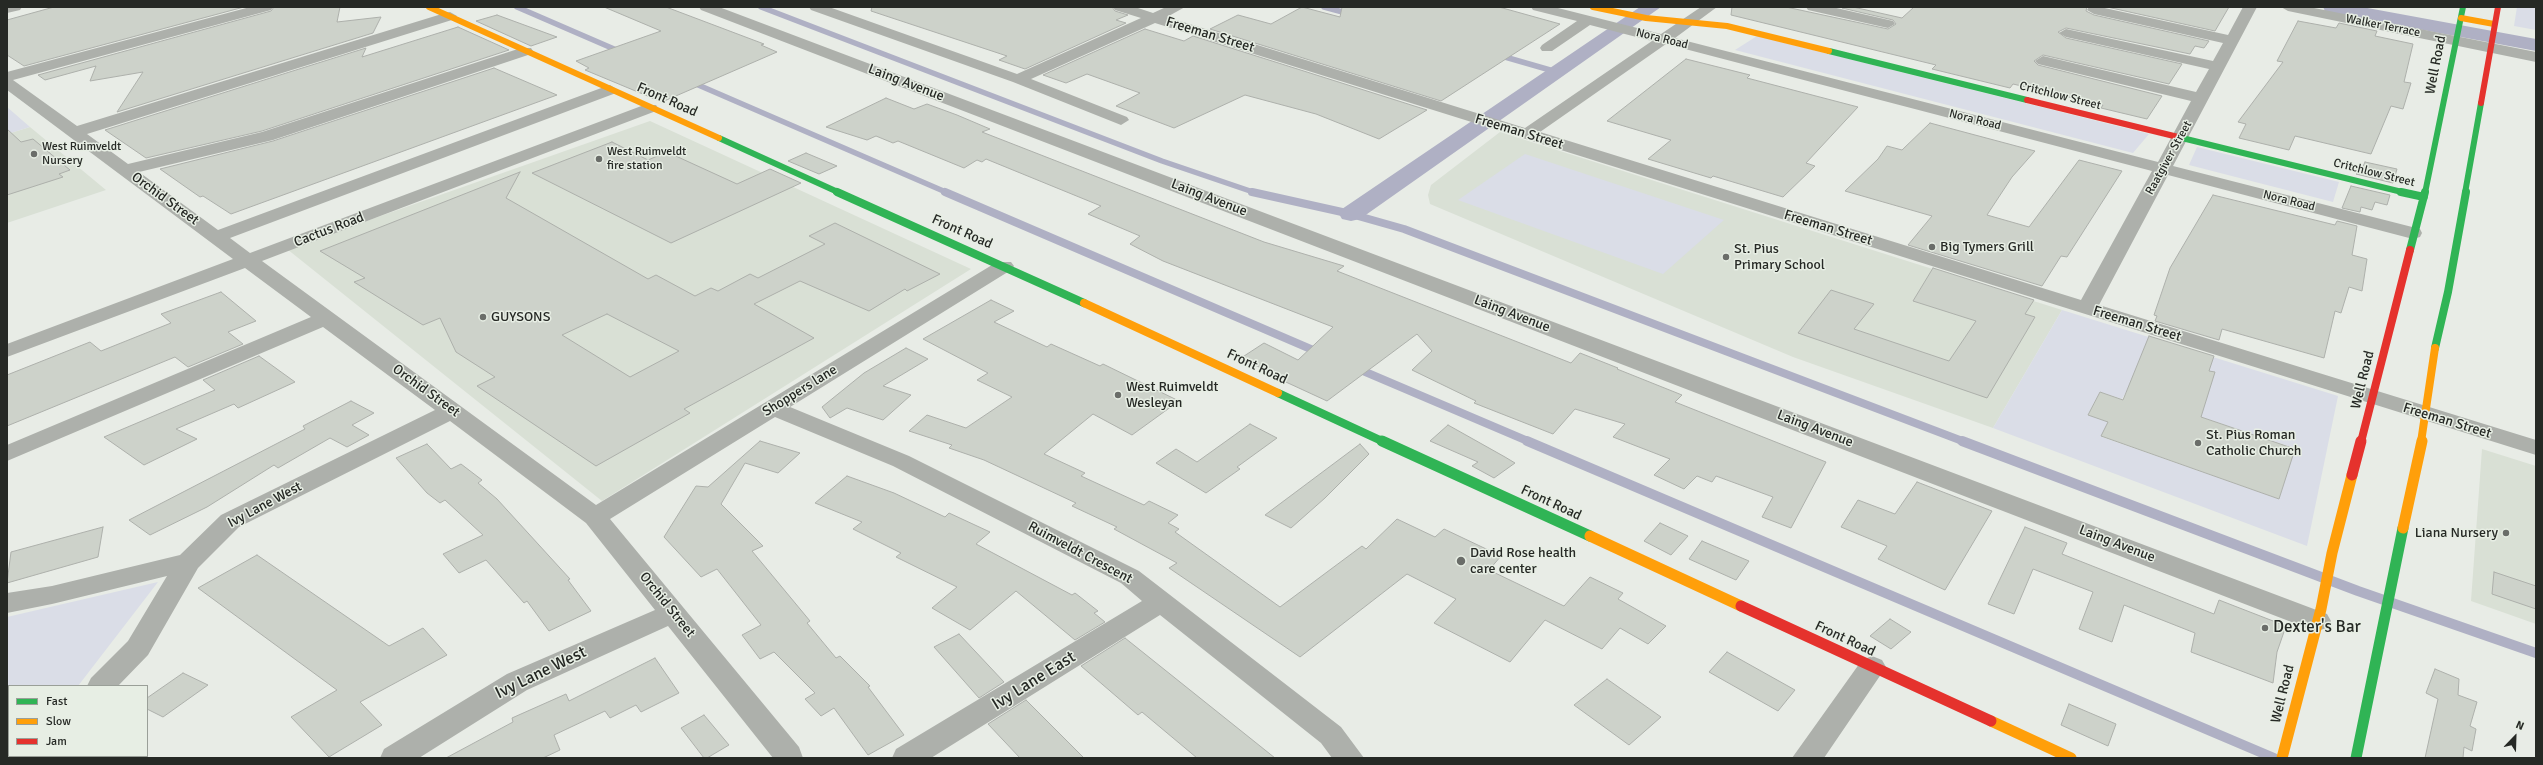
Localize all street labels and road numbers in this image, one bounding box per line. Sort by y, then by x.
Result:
street label: Walker Terrace [2345,12,2421,40]
street label: Freeman Street [1164,14,1256,56]
street label: Nora Road [1634,26,1690,52]
street label: Well Road [2422,34,2450,96]
street label: Laing Avenue [866,61,946,105]
street label: Front Road [634,79,700,121]
street label: Critchlow Street [2018,79,2102,113]
street label: Nora Road [1947,107,2003,133]
street label: Freeman Street [1473,111,1565,153]
street label: Raatgiver Street [2143,118,2195,198]
street label: Critchlow Street [2332,156,2416,190]
street label: Orchid Street [128,169,202,229]
street label: Laing Avenue [1169,176,1249,220]
street label: Nora Road [2261,188,2317,214]
street label: Freeman Street [1782,207,1874,249]
street label: Cactus Road [292,209,366,251]
street label: Front Road [929,211,995,253]
street label: Laing Avenue [1472,292,1552,336]
street label: Freeman Street [2091,303,2183,345]
street label: Front Road [1224,346,1290,388]
street label: Well Road [2348,349,2378,411]
street label: Orchid Street [389,361,463,421]
street label: Shoppers lane [760,361,840,421]
street label: Freeman Street [2401,400,2493,442]
street label: Laing Avenue [1775,407,1855,451]
street label: Ivy Lane West [225,478,305,532]
street label: Front Road [1518,482,1584,524]
street label: Ruimveldt Crescent [1025,518,1135,588]
street label: Laing Avenue [2077,522,2157,566]
street label: Orchid Street [636,569,698,641]
street label: Front Road [1812,618,1878,660]
street label: Ivy Lane West [492,642,590,704]
street label: Ivy Lane East [988,647,1080,715]
street label: Well Road [2268,663,2298,725]

